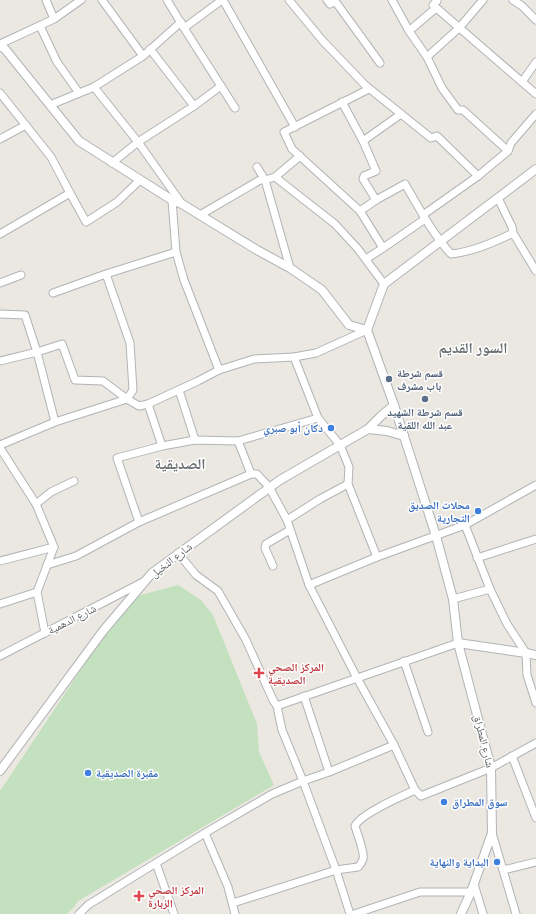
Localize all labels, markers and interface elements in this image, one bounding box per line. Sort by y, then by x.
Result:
district label: السور القديم [438,340,508,359]
place label: قسم شرطة باب مشرف [397,367,443,394]
marker: قسم شرطة باب مشرف [384,374,394,384]
marker: قسم شرطة الشهيد عبد الله اللقية [420,394,430,404]
place label: قسم شرطة الشهيد عبد الله اللقية [387,406,463,433]
place label: دكان أبو صبري [263,421,323,437]
marker: دكان أبو صبري [326,423,336,433]
district label: الصديقية [154,456,206,475]
place label: محلات الصديق التجارية [408,499,470,526]
marker: محلات الصديق التجارية [473,506,483,516]
street label: شارع النخيل [148,540,195,582]
street label: شارع الدهمية [46,602,99,638]
place label: المركز الصحي الصديقية [268,661,324,688]
marker: المركز الصحي الصديقية [253,667,265,679]
street label: شارع المطراق [470,713,496,769]
place label: مقبرة الصديقية [96,767,158,781]
marker: مقبرة الصديقية [83,768,93,778]
place label: سوق المطراق [452,796,508,810]
marker: سوق المطراق [439,797,449,807]
place label: البداية والنهاية [430,856,489,870]
marker: البداية والنهاية [492,857,502,867]
place label: المركز الصحي الزبارة [148,884,204,911]
marker: المركز الصحي الزبارة [133,890,145,902]

